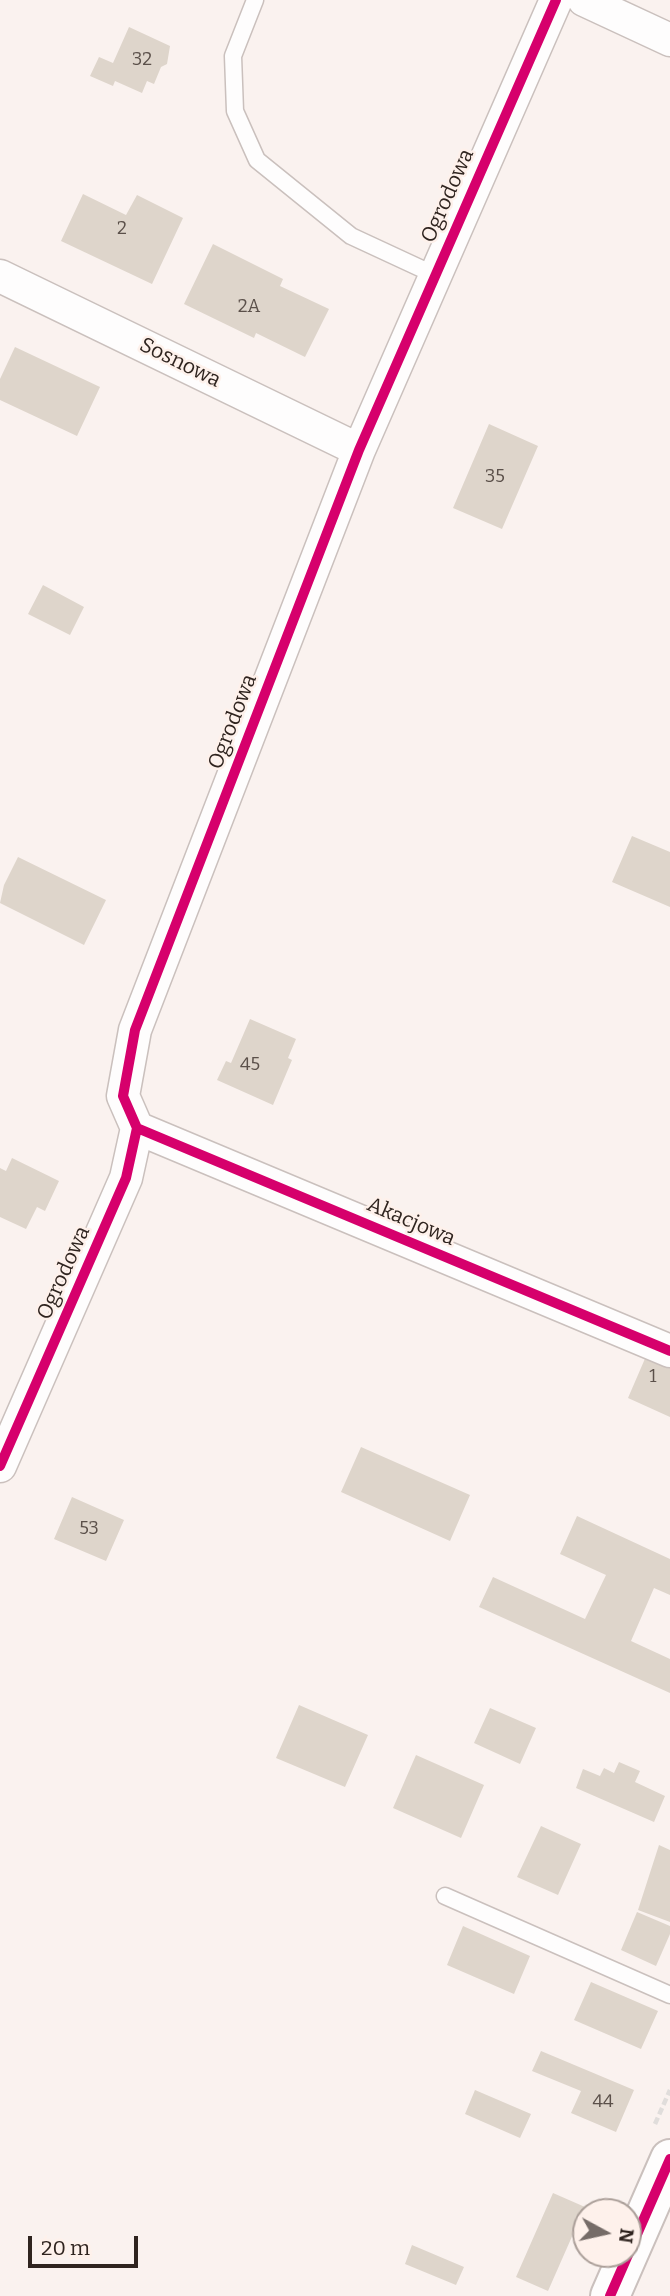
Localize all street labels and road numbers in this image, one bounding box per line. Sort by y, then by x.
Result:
street label: Ogrodowa [416,145,480,247]
street label: Sosnowa [135,333,225,393]
street label: Ogrodowa [203,671,263,773]
street label: Akacjowa [363,1192,459,1252]
street label: Ogrodowa [32,1222,96,1324]

